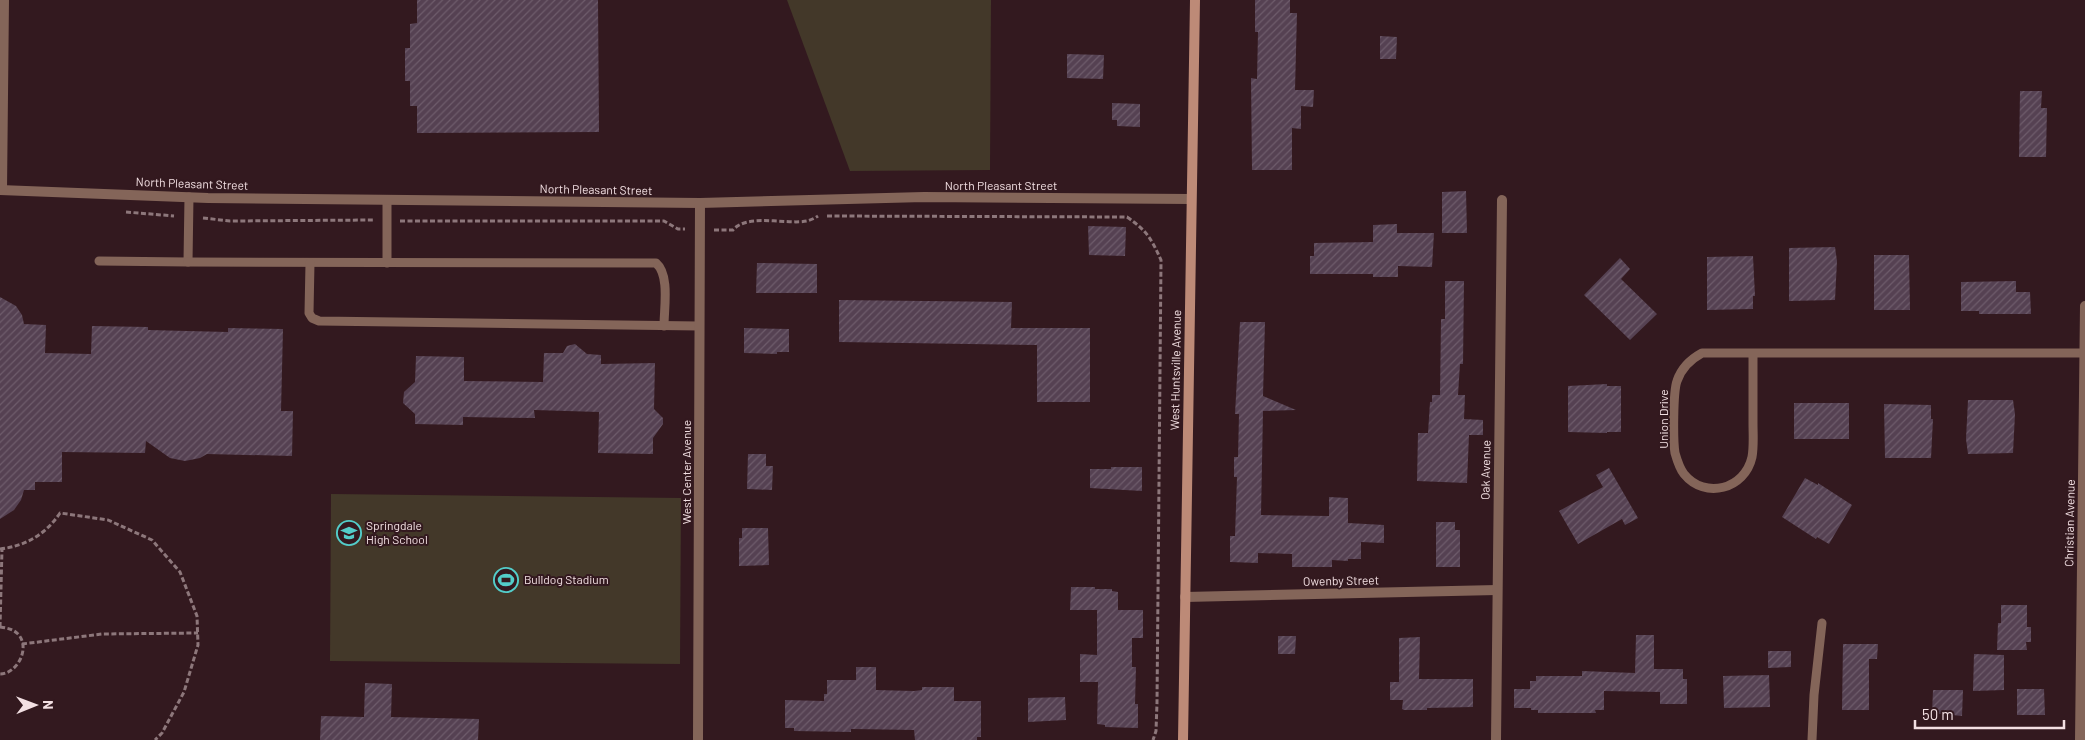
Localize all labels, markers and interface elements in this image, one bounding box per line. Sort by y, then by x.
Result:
street label: North Pleasant Street [135,174,249,192]
street label: North Pleasant Street [945,178,1057,192]
street label: North Pleasant Street [540,181,652,197]
street label: West Huntsville Avenue [1167,310,1183,430]
street label: Union Drive [1656,389,1670,449]
street label: West Center Avenue [679,420,693,524]
street label: Oak Avenue [1477,440,1493,500]
street label: Christian Avenue [2061,479,2077,567]
place label: Springdale High School [366,518,428,546]
school or university icon: Springdale High School [336,520,362,546]
sports icon: Bulldog Stadium [493,567,519,593]
place label: Bulldog Stadium [524,572,609,586]
street label: Owenby Street [1303,572,1379,588]
north arrow [10,680,60,730]
scale bar [1915,698,2064,730]
text: N [40,700,57,710]
text: 50 m [1922,705,1954,723]

